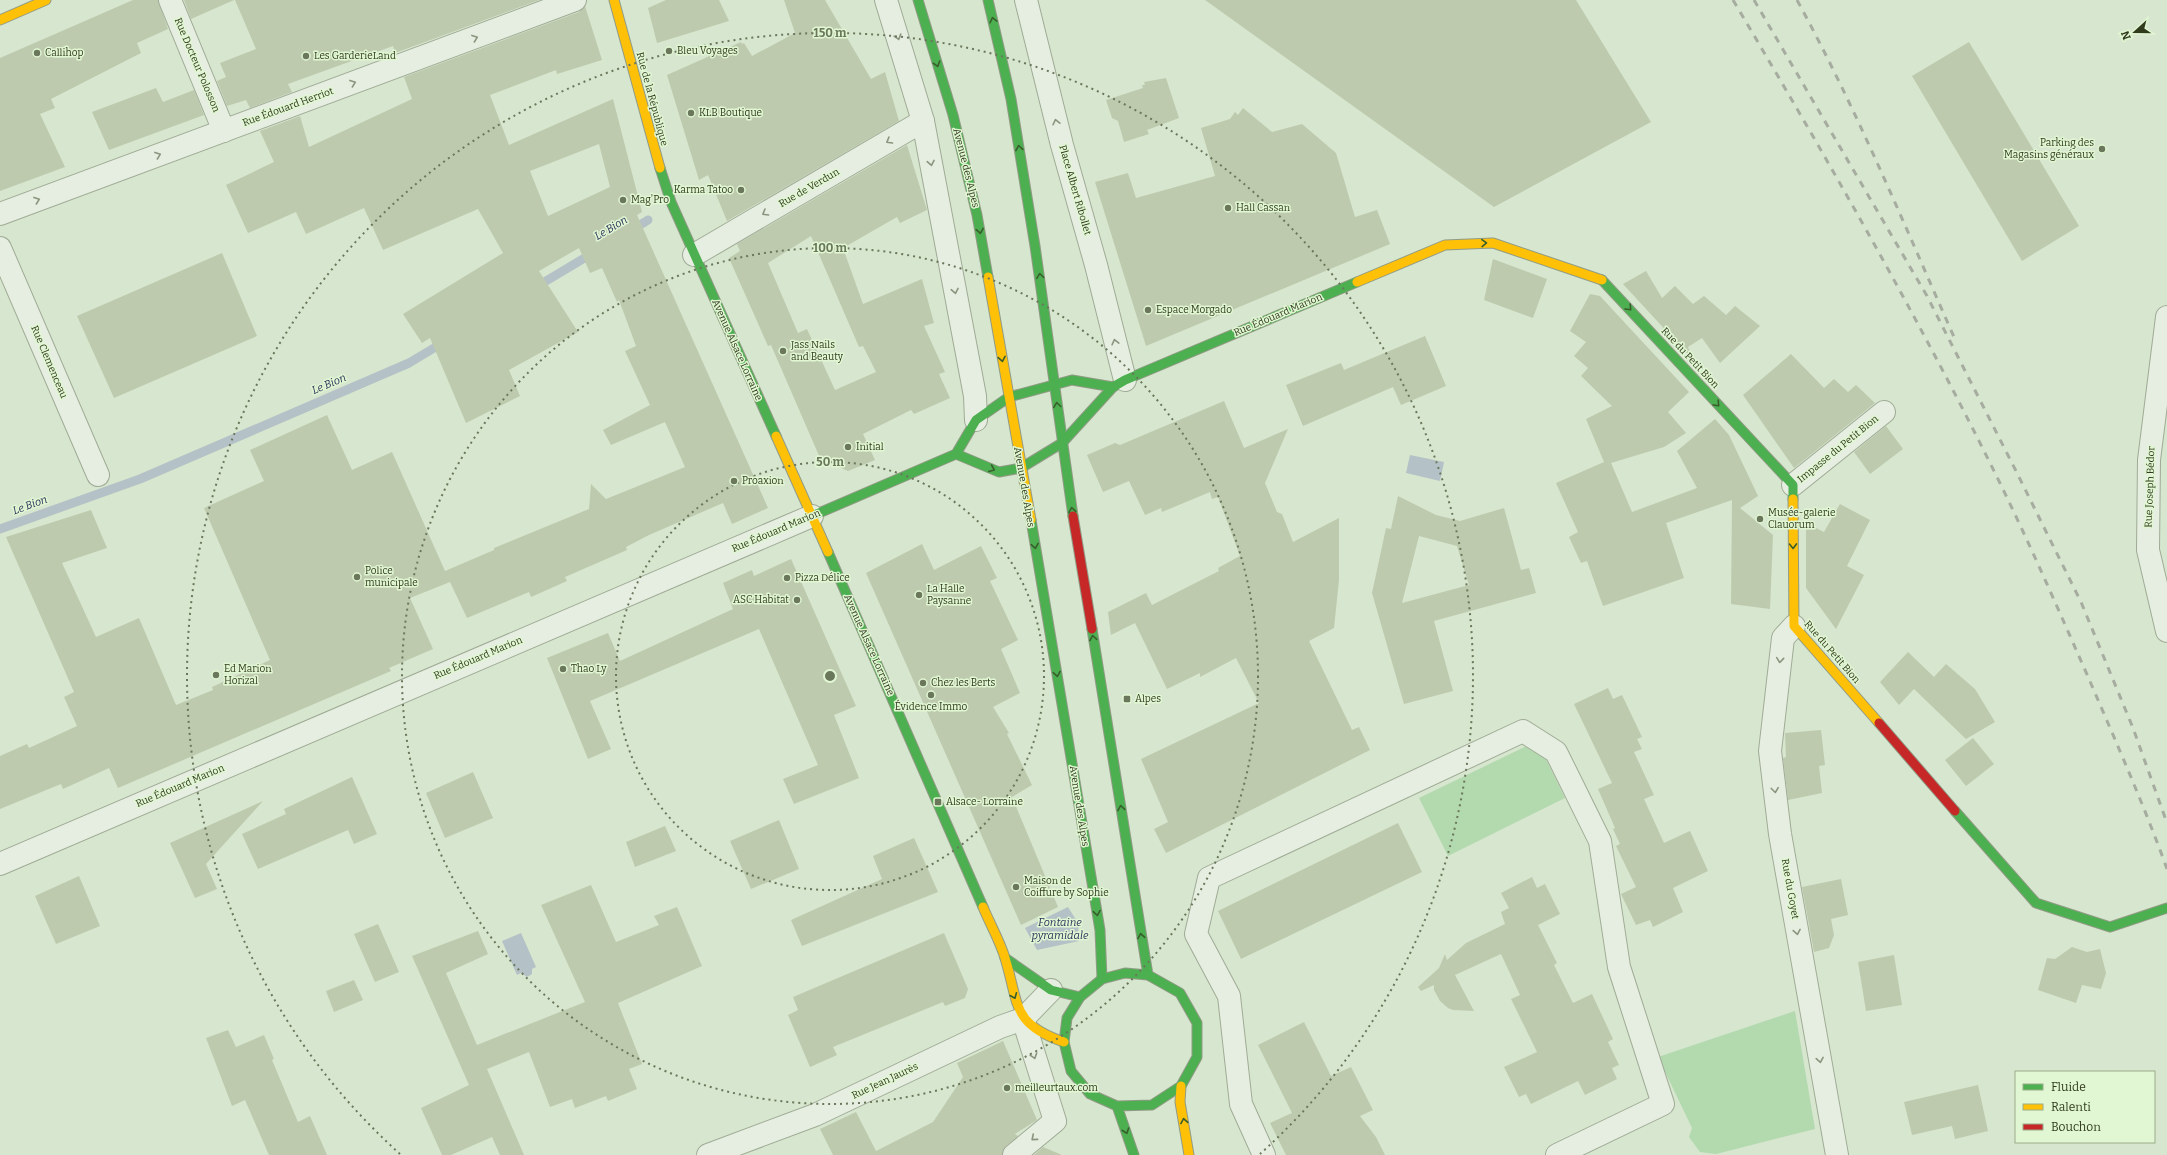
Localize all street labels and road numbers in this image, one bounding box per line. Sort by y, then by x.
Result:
street label: Rue Docteur Polosson [172,16,223,115]
street label: Rue de la République [634,51,670,147]
street label: Rue Édouard Herriot [240,83,335,129]
street label: Avenue des Alpes [950,127,982,209]
street label: Place Albert Ribollet [1056,143,1094,237]
street label: Rue de Verdun [777,166,842,210]
street label: Rue Édouard Marion [1231,289,1325,339]
street label: Avenue Alsace Lorraine [709,298,765,402]
street label: Rue Clemenceau [28,324,70,400]
street label: Rue du Petit Bion [1659,325,1722,391]
street label: Impasse du Petit Bion [1795,412,1881,485]
street label: Avenue des Alpes [1011,446,1037,528]
street label: Rue Joseph Bédor [2143,446,2157,528]
street label: Rue Édouard Marion [729,505,823,555]
street label: Avenue Alsace Lorraine [841,593,897,697]
street label: Rue du Petit Bion [1802,618,1863,686]
street label: Rue Édouard Marion [431,632,525,682]
street label: Rue Édouard Marion [133,760,227,810]
street label: Avenue des Alpes [1067,765,1091,847]
street label: Rue du Goyet [1779,858,1801,921]
street label: Rue Jean Jaurès [850,1060,920,1102]

